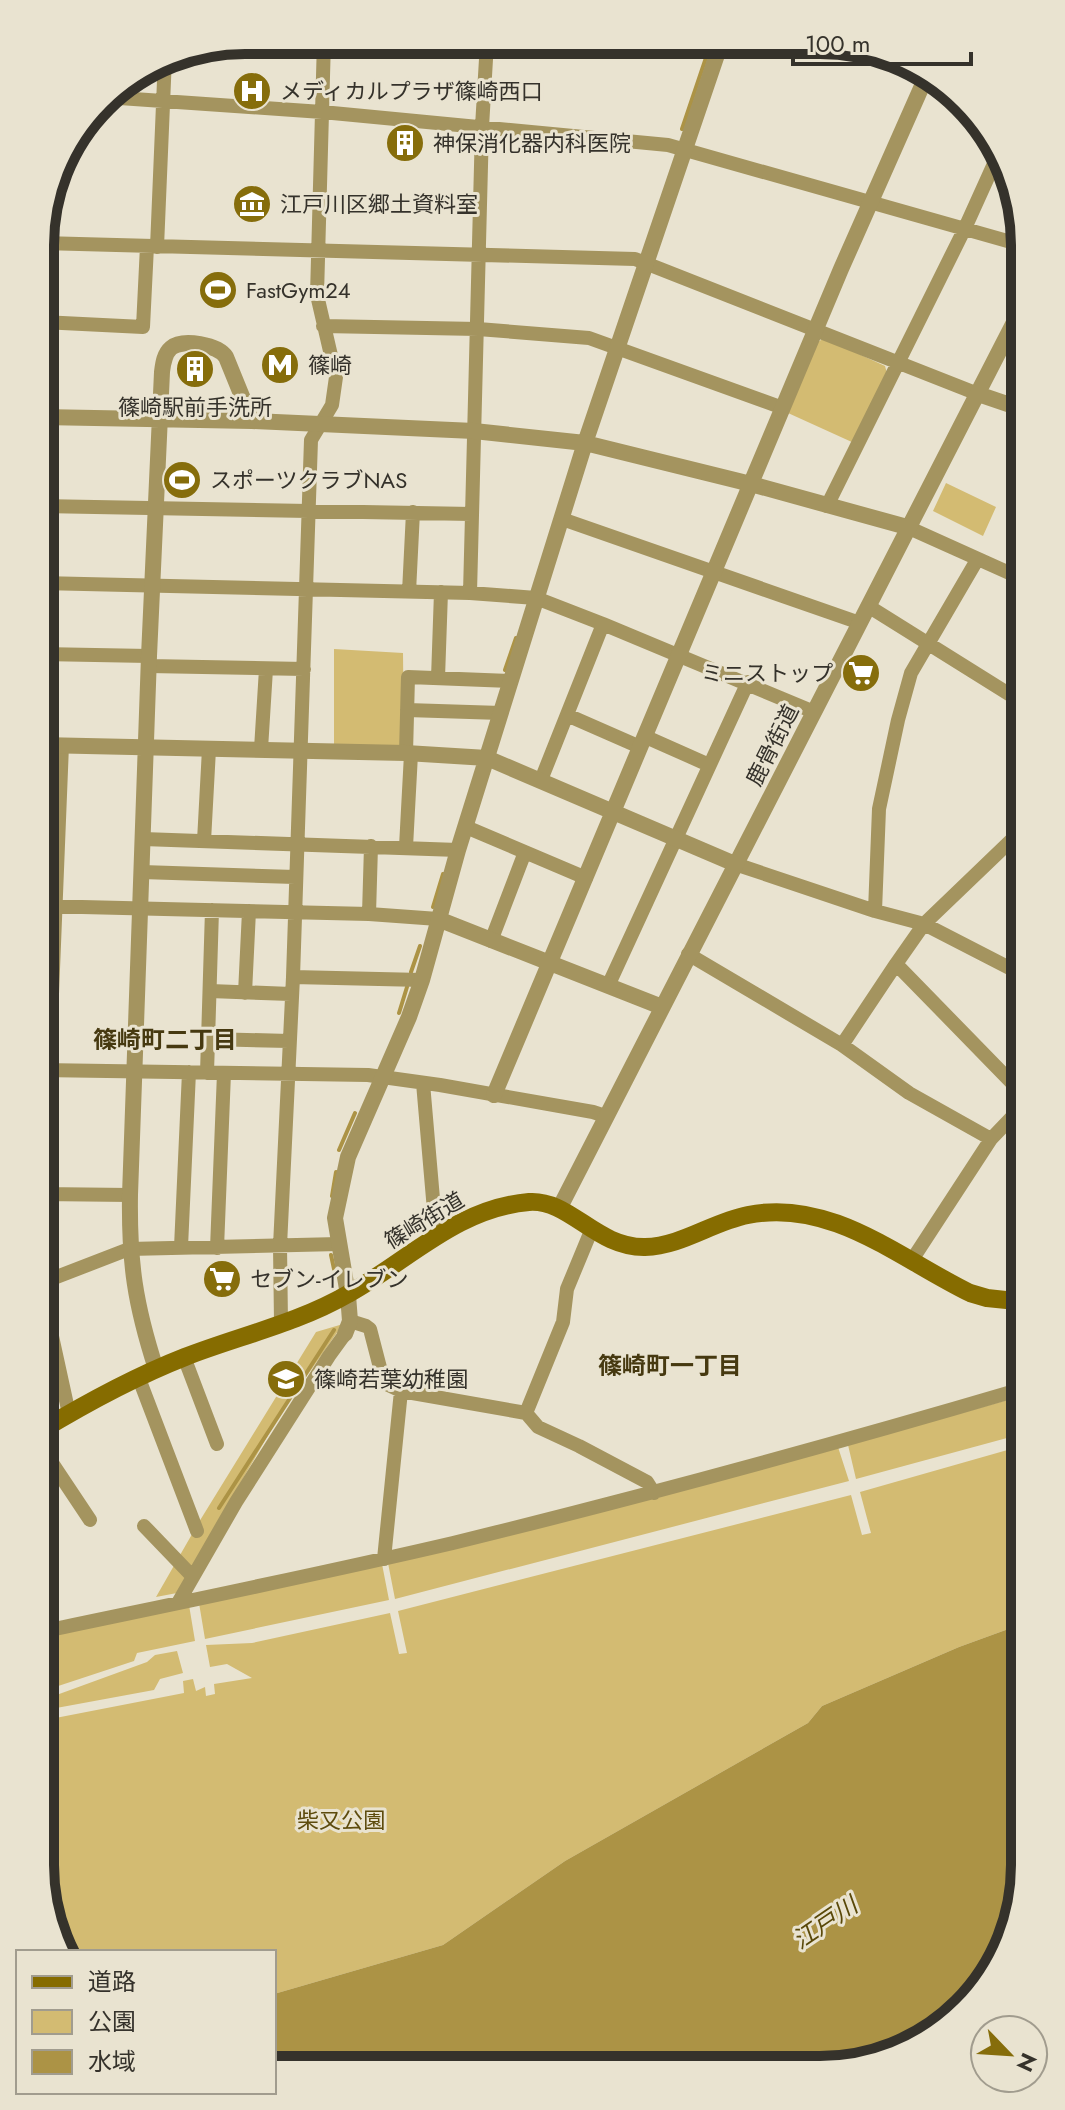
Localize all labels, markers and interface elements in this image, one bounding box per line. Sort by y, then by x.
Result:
scale bar [793,16,971,66]
text: 100 m [805,26,871,61]
hospital icon: メディカルプラザ篠崎西口 [231,70,273,112]
place label: メディカルプラザ篠崎西口 [280,75,542,107]
building icon: 神保消化器内科医院 [384,122,426,164]
place label: 神保消化器内科医院 [433,127,631,159]
museum icon: 江戸川区郷土資料室 [231,183,273,225]
place label: 江戸川区郷土資料室 [280,188,478,220]
sports icon: FastGym24 [197,269,239,311]
place label: FastGym24 [246,274,351,306]
metro station icon: 篠崎 [259,344,301,386]
building icon: 篠崎駅前手洗所 [174,348,216,390]
place label: 篠崎 [308,349,352,381]
place label: 篠崎駅前手洗所 [118,391,272,423]
sports icon: スポーツクラブNAS [161,459,203,501]
place label: スポーツクラブNAS [210,464,407,496]
supermarket icon: ミニストップ [840,652,882,694]
place label: ミニストップ [701,657,833,689]
street label: 鹿骨街道 [738,699,806,791]
district label: 篠崎町二丁目 [93,1022,237,1057]
street label: 篠崎街道 [378,1184,470,1256]
supermarket icon: セブン-イレブン [201,1258,243,1300]
place label: セブン-イレブン [250,1263,409,1295]
district label: 篠崎町一丁目 [598,1348,742,1383]
school or university icon: 篠崎若葉幼稚園 [265,1358,307,1400]
place label: 篠崎若葉幼稚園 [314,1363,468,1395]
park label: 柴又公園 [297,1804,385,1836]
water label: 江戸川 [785,1886,867,1957]
legend [16,1950,276,2094]
text: 道路 [88,1964,136,1999]
text: 公園 [88,2004,136,2039]
north arrow [969,2014,1049,2094]
text: 水域 [88,2044,136,2079]
text: N [1009,2048,1045,2077]

